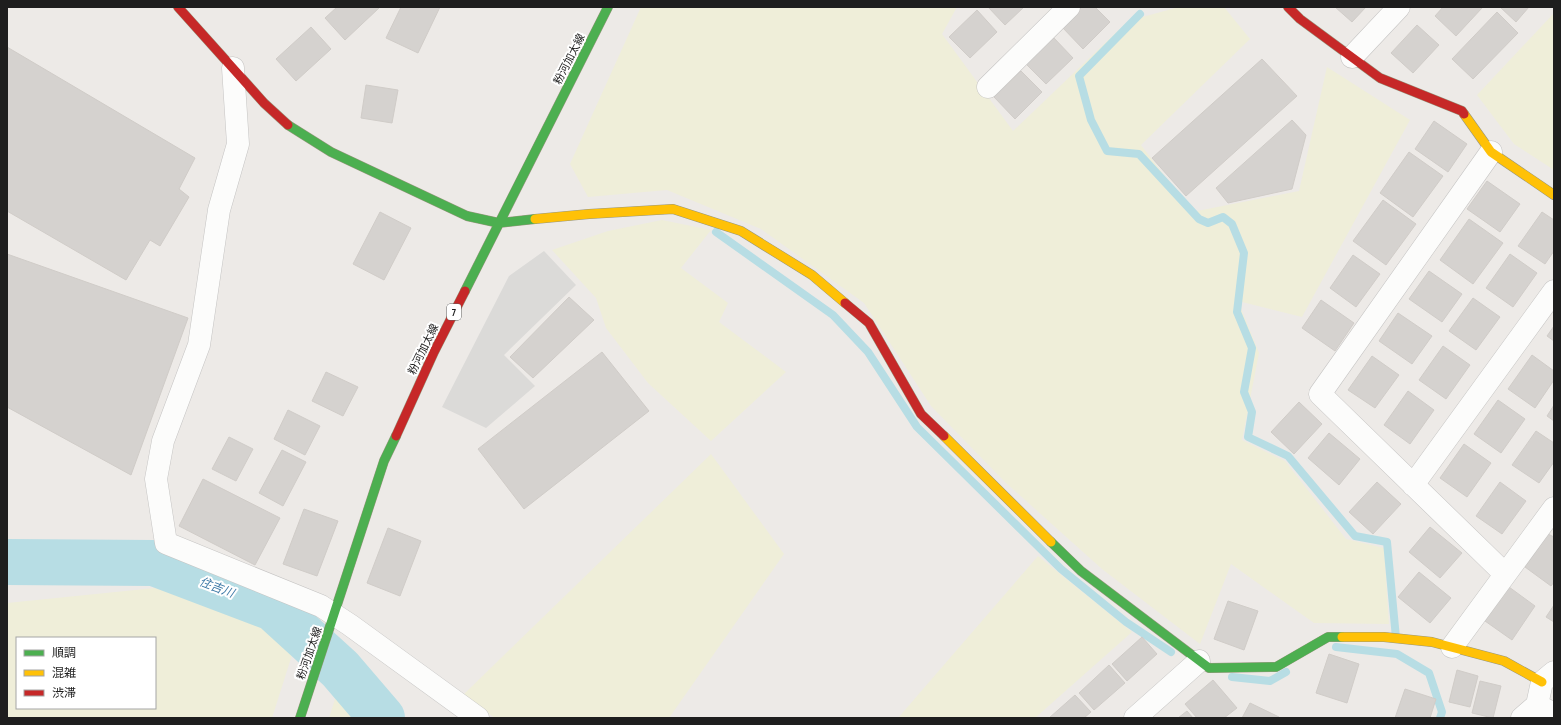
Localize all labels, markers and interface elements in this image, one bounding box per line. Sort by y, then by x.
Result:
street label: 粉河加太線 [550,31,588,87]
road number: 7 [447,304,461,320]
street label: 粉河加太線 [405,321,441,377]
water label: 住吉川 [198,574,238,601]
street label: 粉河加太線 [293,625,325,681]
legend [16,637,156,709]
text: 順調 [52,645,76,660]
text: 混雑 [52,665,76,680]
text: 渋滞 [52,685,76,700]

